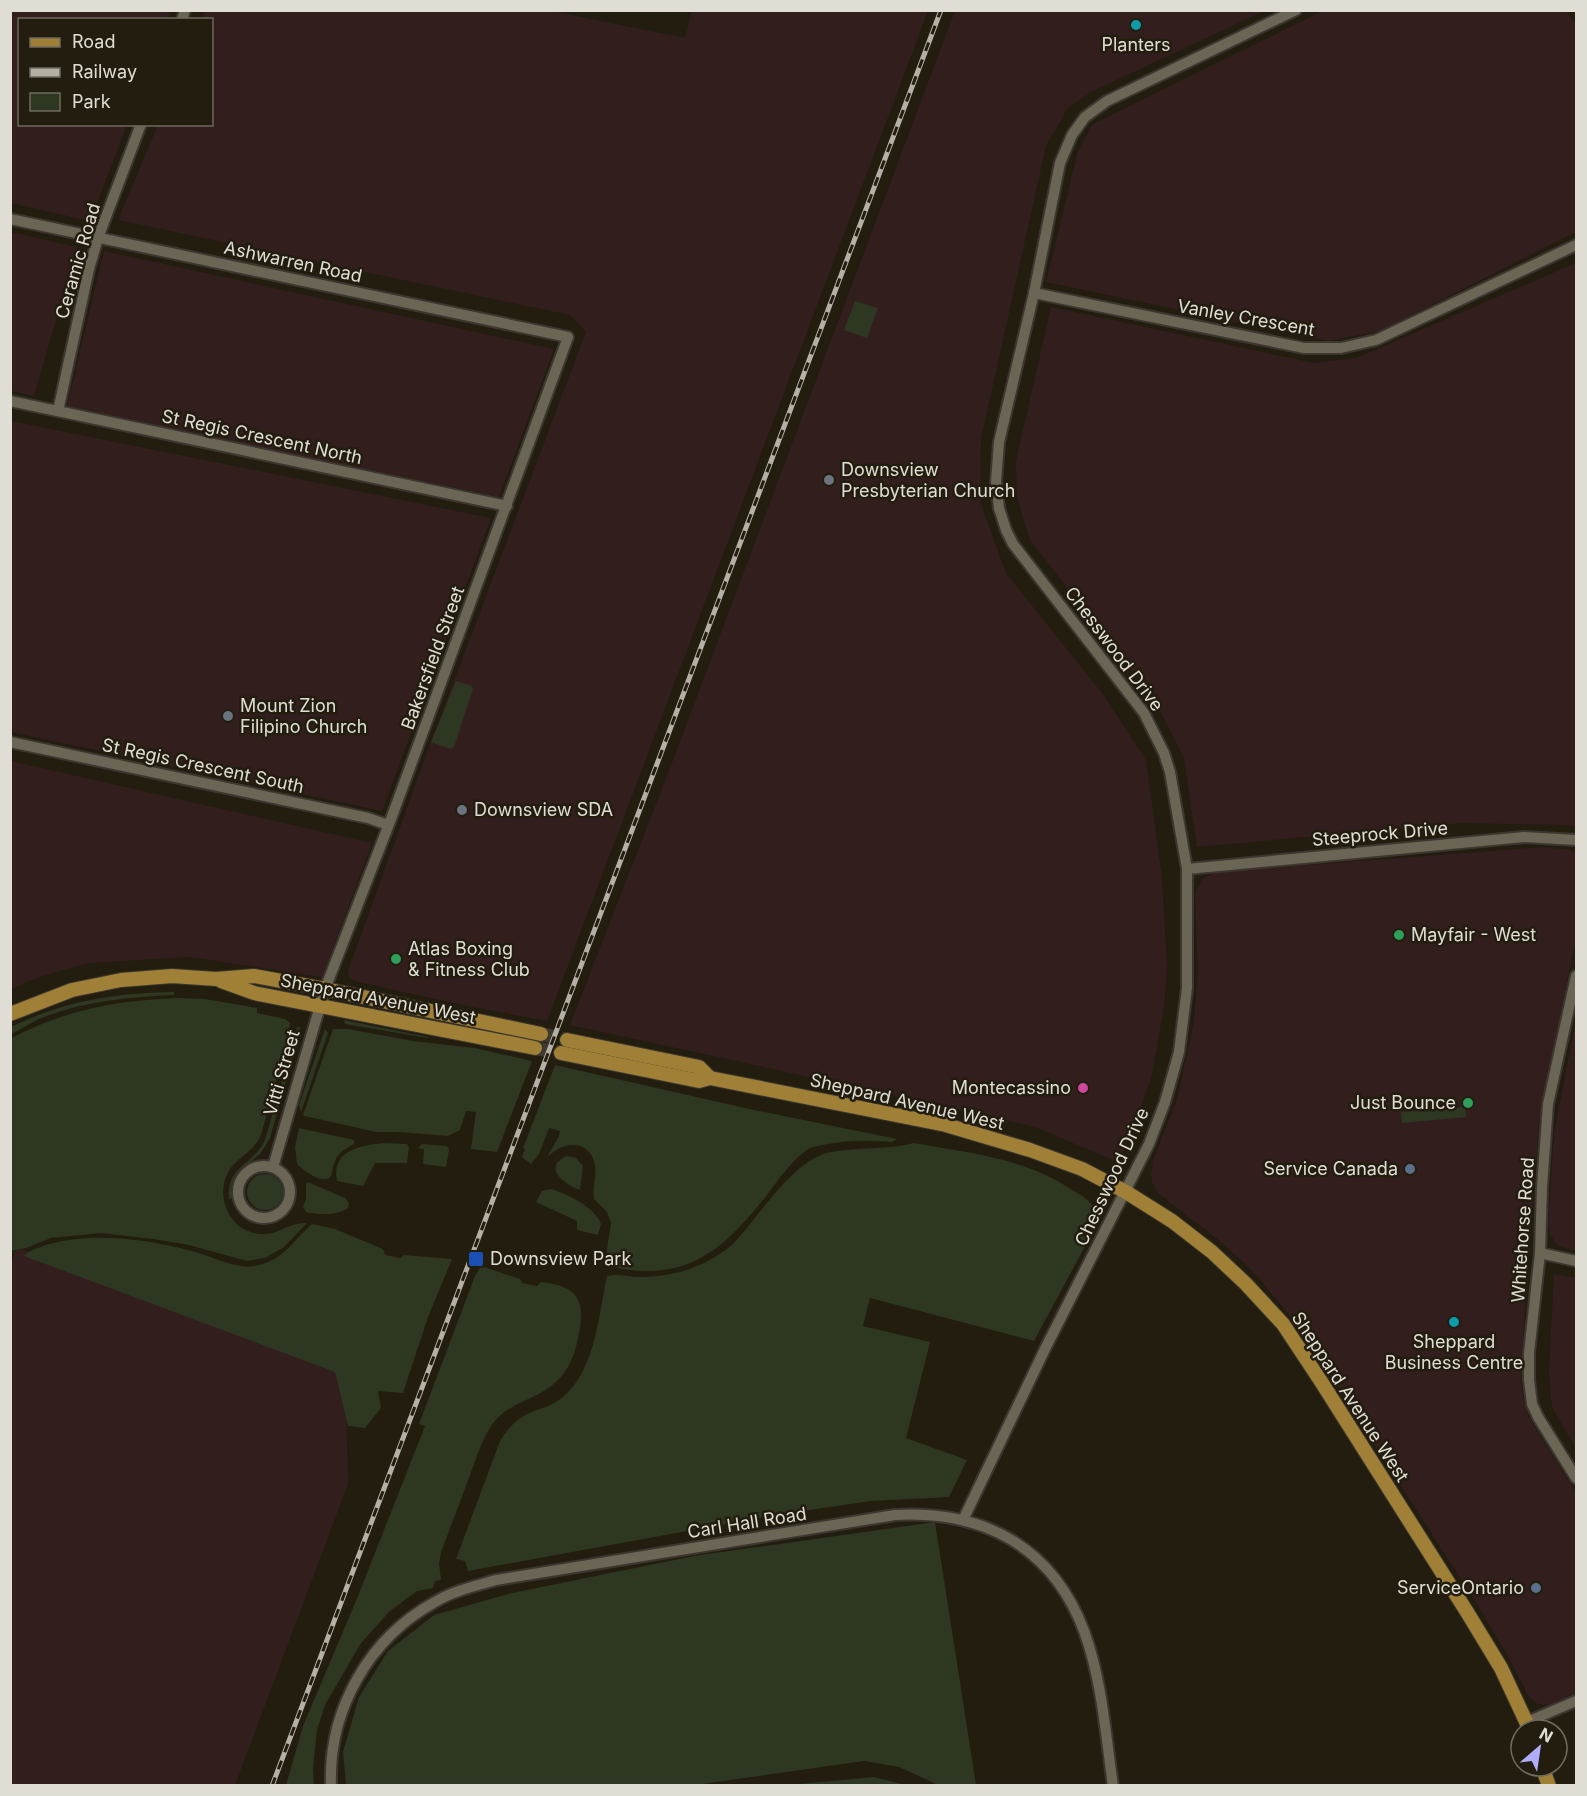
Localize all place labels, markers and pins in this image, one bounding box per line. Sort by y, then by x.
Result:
marker: Planters [1129,18,1143,32]
place label: Planters [1101,34,1171,55]
place label: Downsview Presbyterian Church [841,459,1015,501]
marker: Downsview Presbyterian Church [822,473,836,487]
place label: Mount Zion Filipino Church [240,695,367,737]
marker: Mount Zion Filipino Church [221,709,235,723]
place label: Downsview SDA [474,799,613,820]
marker: Downsview SDA [455,803,469,817]
place label: Mayfair - West [1411,924,1536,945]
marker: Mayfair - West [1392,928,1406,942]
place label: Atlas Boxing & Fitness Club [408,938,530,980]
marker: Atlas Boxing & Fitness Club [389,952,403,966]
place label: Montecassino [952,1077,1071,1098]
marker: Montecassino [1076,1081,1090,1095]
place label: Just Bounce [1350,1092,1456,1113]
marker: Just Bounce [1461,1096,1475,1110]
place label: Service Canada [1263,1158,1398,1179]
marker: Service Canada [1403,1162,1417,1176]
place label: Downsview Park [490,1248,631,1269]
marker: Downsview Park [467,1250,485,1268]
marker: Sheppard Business Centre [1447,1315,1461,1329]
place label: Sheppard Business Centre [1385,1331,1523,1373]
place label: ServiceOntario [1397,1577,1524,1598]
marker: ServiceOntario [1529,1581,1543,1595]

